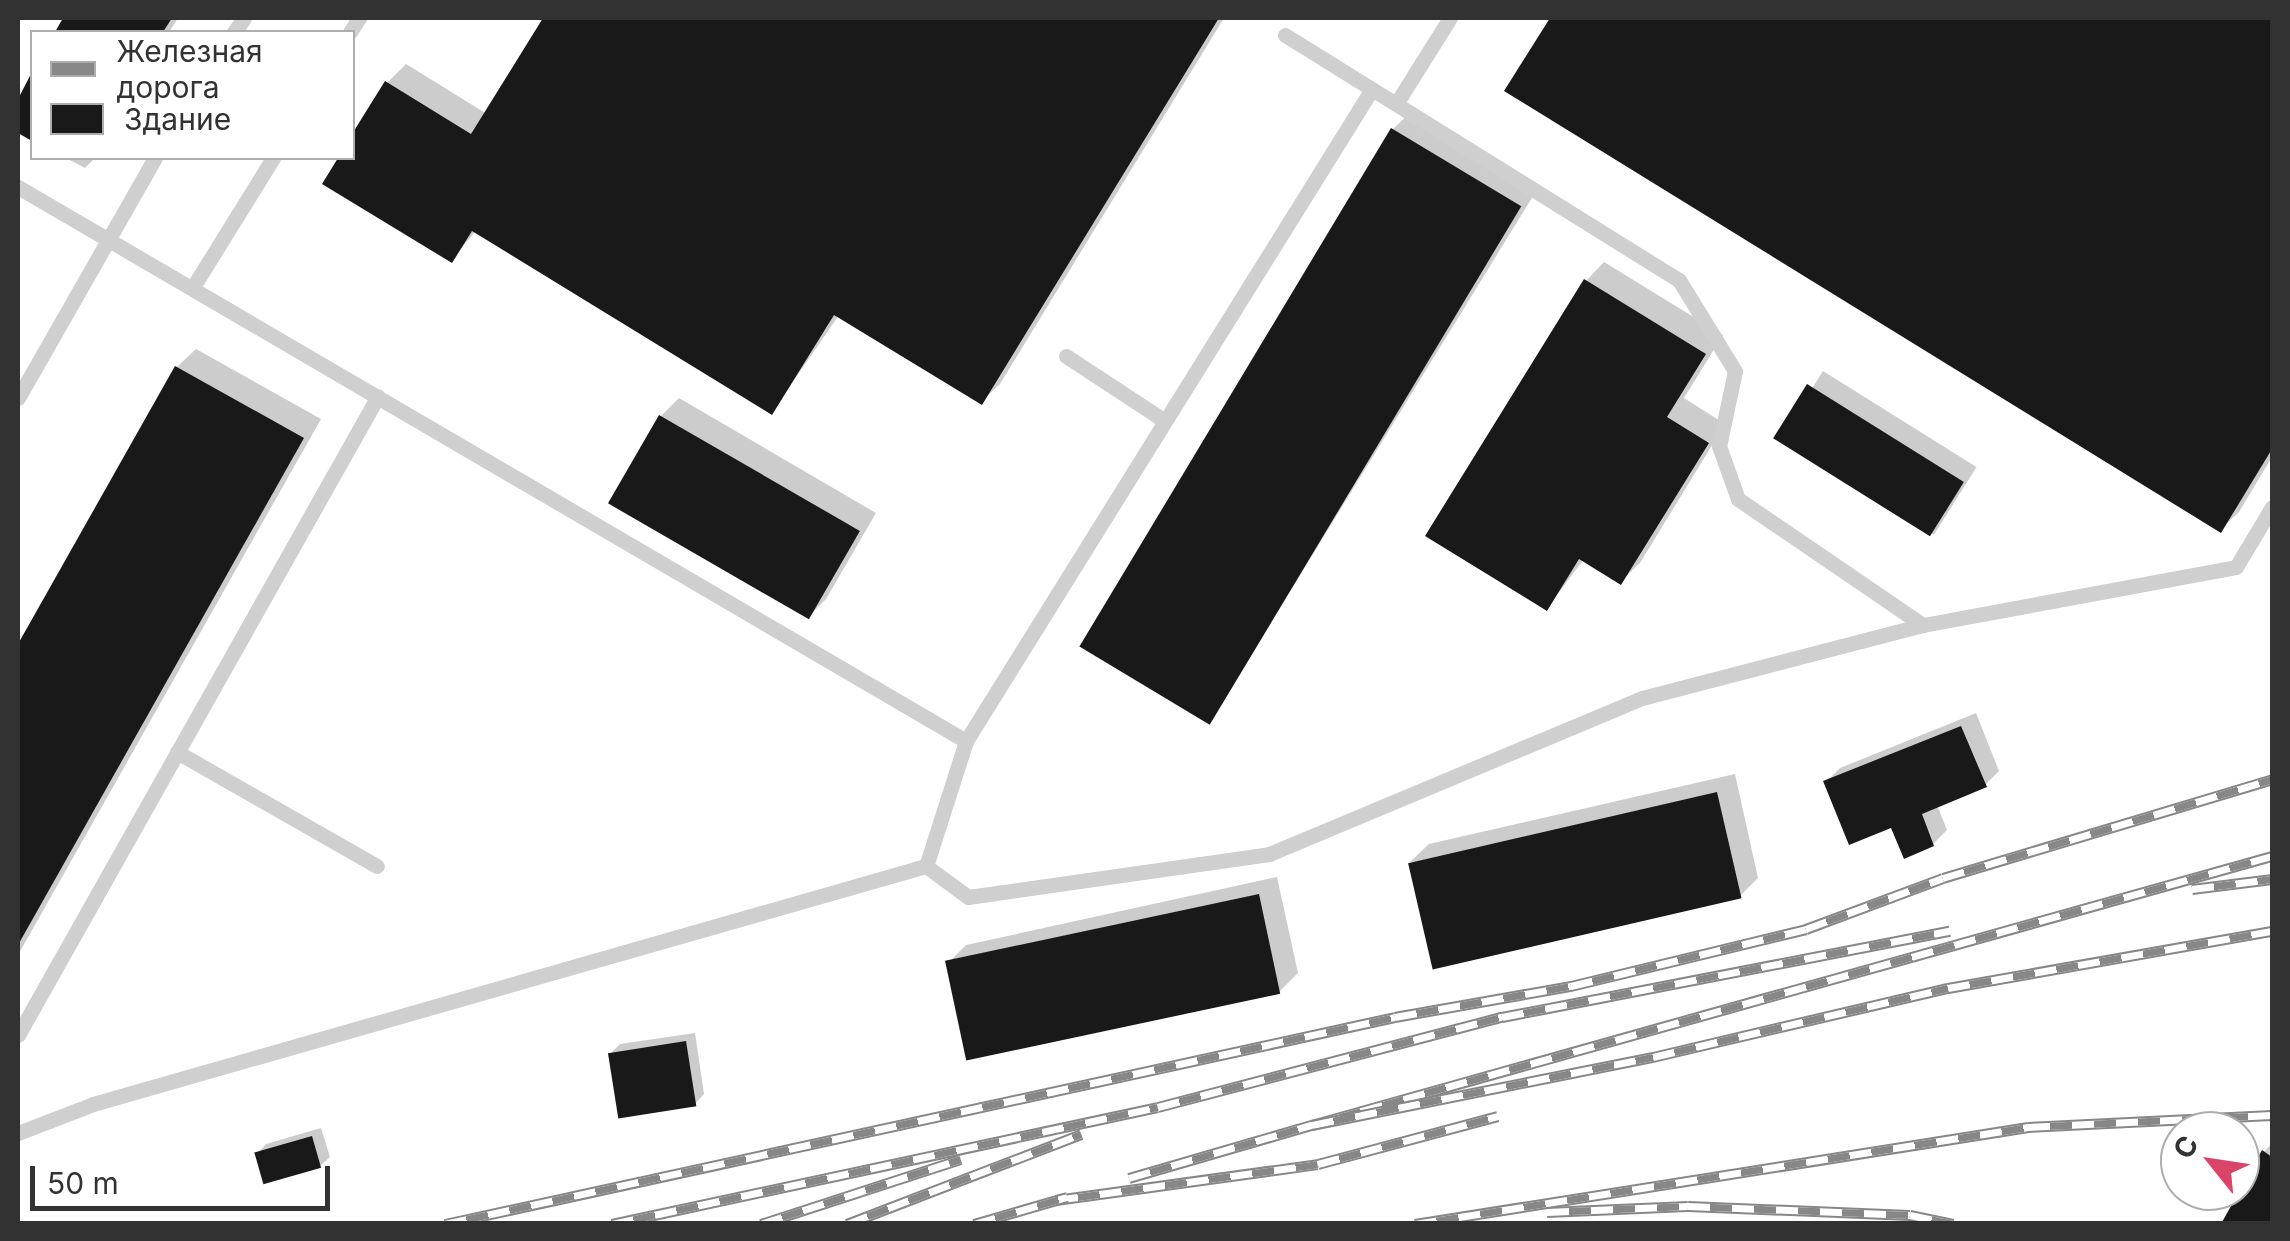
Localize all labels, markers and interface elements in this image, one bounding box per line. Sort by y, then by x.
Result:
legend [30,30,355,160]
text: Железная дорога [116,33,263,105]
text: Здание [124,101,231,137]
north arrow [2160,1111,2260,1211]
text: С [2166,1130,2206,1164]
scale bar [35,1146,335,1208]
text: 50 m [47,1165,119,1201]

